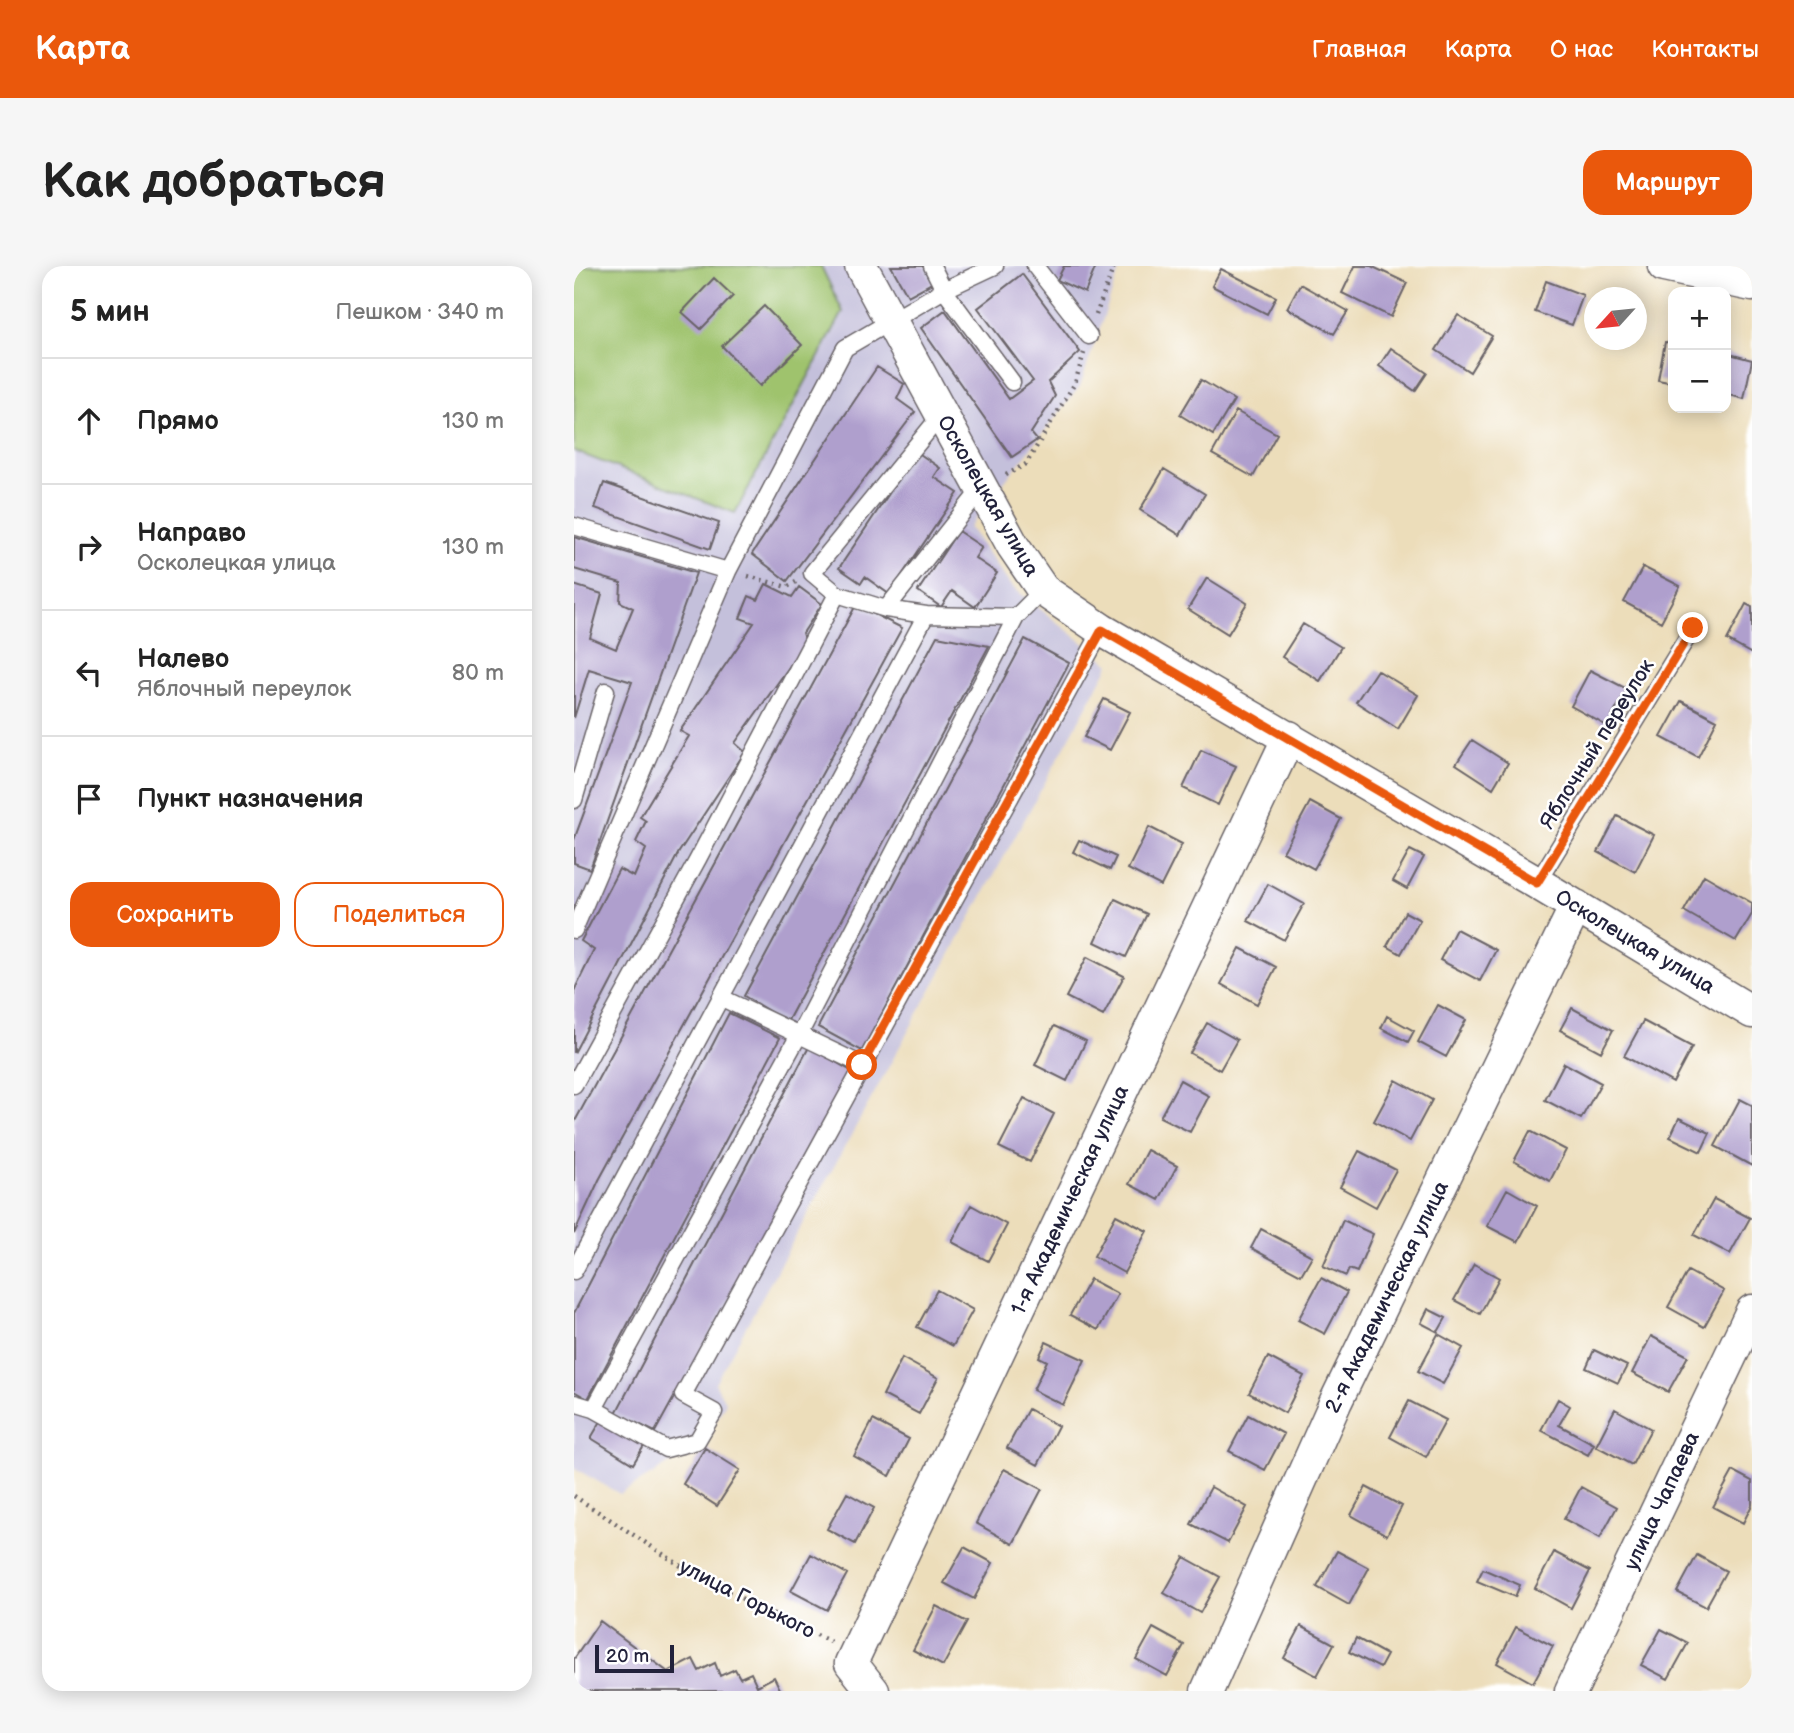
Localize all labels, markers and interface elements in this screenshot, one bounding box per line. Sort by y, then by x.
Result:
text: Карта [35,29,130,69]
text: Главная [1312,35,1406,64]
text: Карта [1444,35,1512,64]
text: О нас [1550,35,1613,64]
text: Контакты [1651,35,1759,64]
button: Маршрут [1583,150,1752,215]
text: Как добраться [42,153,386,212]
north arrow [1584,287,1647,350]
map controls [1668,287,1731,413]
button: + [1668,287,1731,350]
text: 5 мин [70,294,150,330]
text: Пешком · 340 m [335,298,504,326]
button: − [1668,350,1731,413]
icon: ahead [70,402,108,440]
text: Прямо [137,406,219,437]
text: 130 m [442,407,504,435]
street label: Осколецкая улица [932,411,1045,581]
text: Направо [137,518,246,549]
icon: right [70,528,108,566]
text: 130 m [442,533,504,561]
text: Осколецкая улица [137,549,336,577]
route end [1677,612,1708,643]
text: Налево [137,644,229,675]
icon: left [70,654,108,692]
street label: Яблочный переулок [1535,654,1659,834]
text: 80 m [452,659,504,687]
text: Яблочный переулок [137,675,351,703]
icon: arrive [70,780,108,818]
text: Пункт назначения [137,784,363,815]
button: Сохранить [70,882,280,947]
button: Поделиться [294,882,504,947]
street label: Осколецкая улица [1551,885,1720,1000]
route start [846,1049,877,1080]
street label: 1-я Академическая улица [1006,1081,1135,1319]
street label: 2-я Академическая улица [1320,1176,1454,1417]
street label: улица Чапаева [1619,1427,1705,1574]
street label: улица Горького [675,1554,819,1644]
scale bar [595,1642,674,1674]
text: 20 m [606,1645,649,1668]

